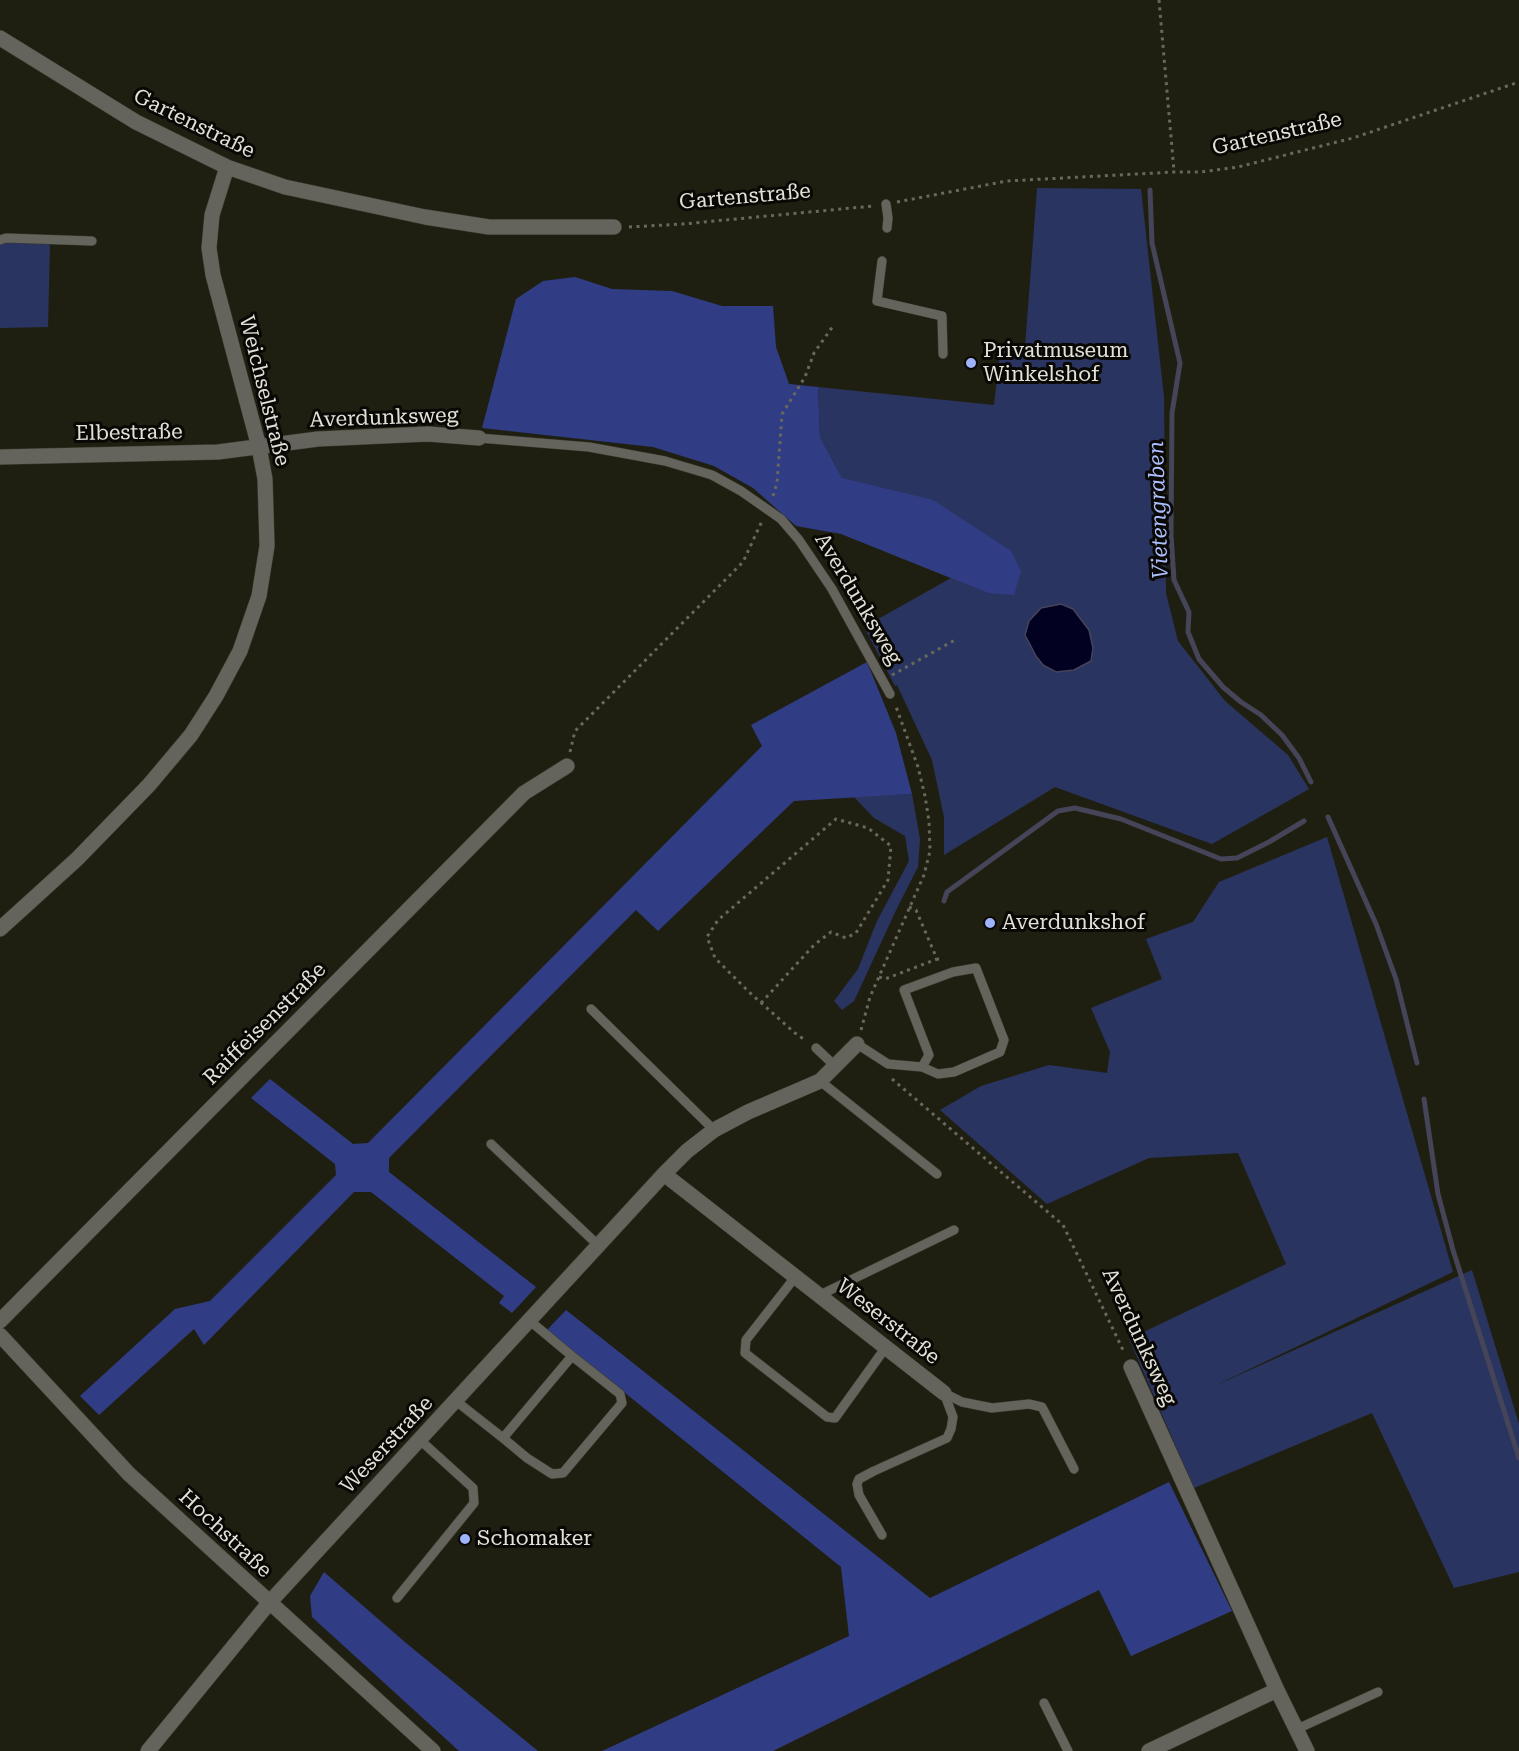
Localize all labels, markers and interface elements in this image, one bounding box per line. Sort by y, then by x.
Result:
street label: Gartenstraße [129,84,259,164]
street label: Gartenstraße [1210,107,1344,161]
street label: Gartenstraße [678,179,812,215]
street label: Weichselstraße [233,313,295,469]
place label: Privatmuseum Winkelshof [983,338,1128,388]
marker: Privatmuseum Winkelshof [964,356,978,370]
street label: Averdunksweg [309,403,459,433]
street label: Elbestraße [75,419,183,447]
water label: Vietengraben [1143,441,1175,579]
street label: Averdunksweg [809,529,907,669]
place label: Averdunkshof [1002,910,1145,936]
marker: Averdunkshof [983,916,997,930]
street label: Raiffeisenstraße [198,957,332,1091]
street label: Averdunksweg [1096,1264,1182,1410]
street label: Weserstraße [831,1274,945,1370]
street label: Weserstraße [335,1391,439,1499]
street label: Hochstraße [173,1485,277,1583]
place label: Schomaker [477,1526,592,1552]
marker: Schomaker [458,1532,472,1546]

